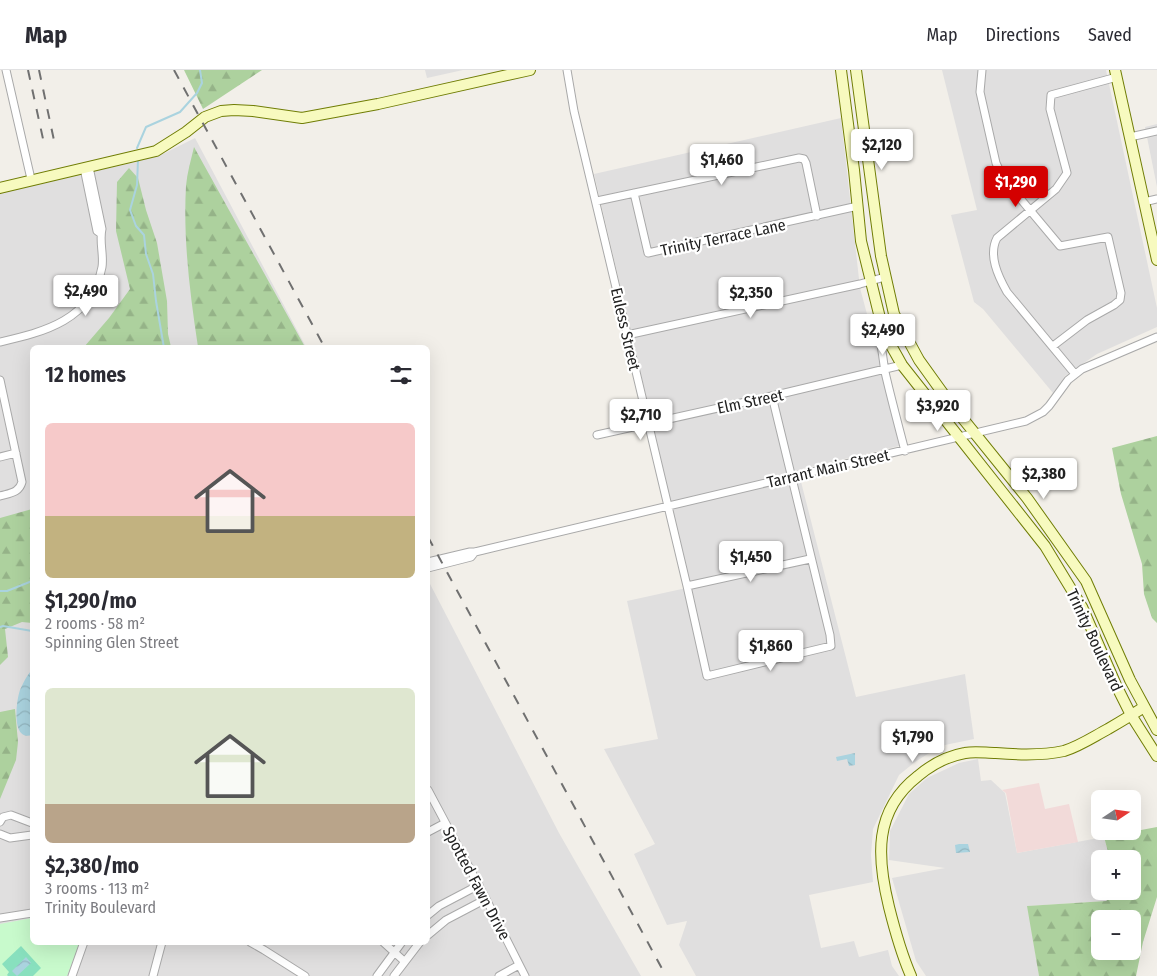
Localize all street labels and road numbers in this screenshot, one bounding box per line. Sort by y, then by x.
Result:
street label: Trinity Terrace Lane [659,215,787,260]
street label: Euless Street [607,286,644,373]
street label: Elm Street [715,385,786,418]
street label: Tarrant Main Street [765,445,892,492]
street label: Trinity Boulevard [1062,586,1127,695]
street label: Spotted Fawn Drive [439,823,514,943]

